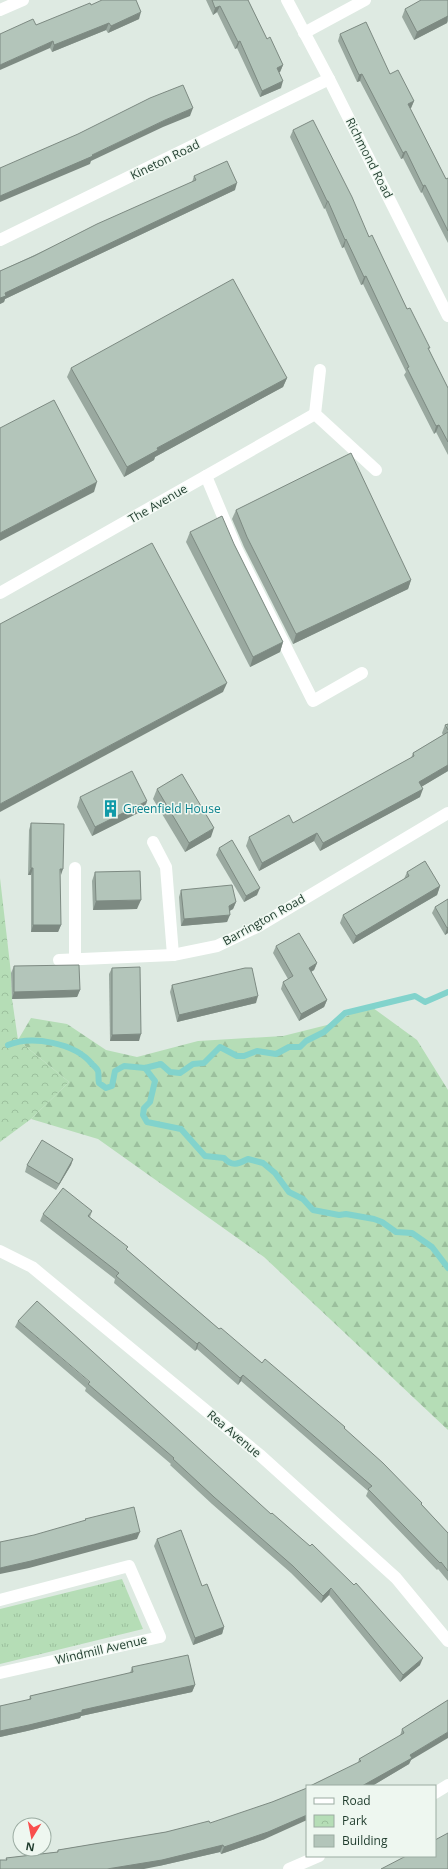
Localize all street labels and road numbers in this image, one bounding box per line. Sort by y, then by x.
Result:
street label: Richmond Road [342,115,397,201]
street label: Kineton Road [127,135,202,184]
street label: The Avenue [125,480,191,527]
street label: Barrington Road [220,890,308,949]
street label: Rea Avenue [204,1406,265,1461]
street label: Windmill Avenue [53,1631,149,1668]

